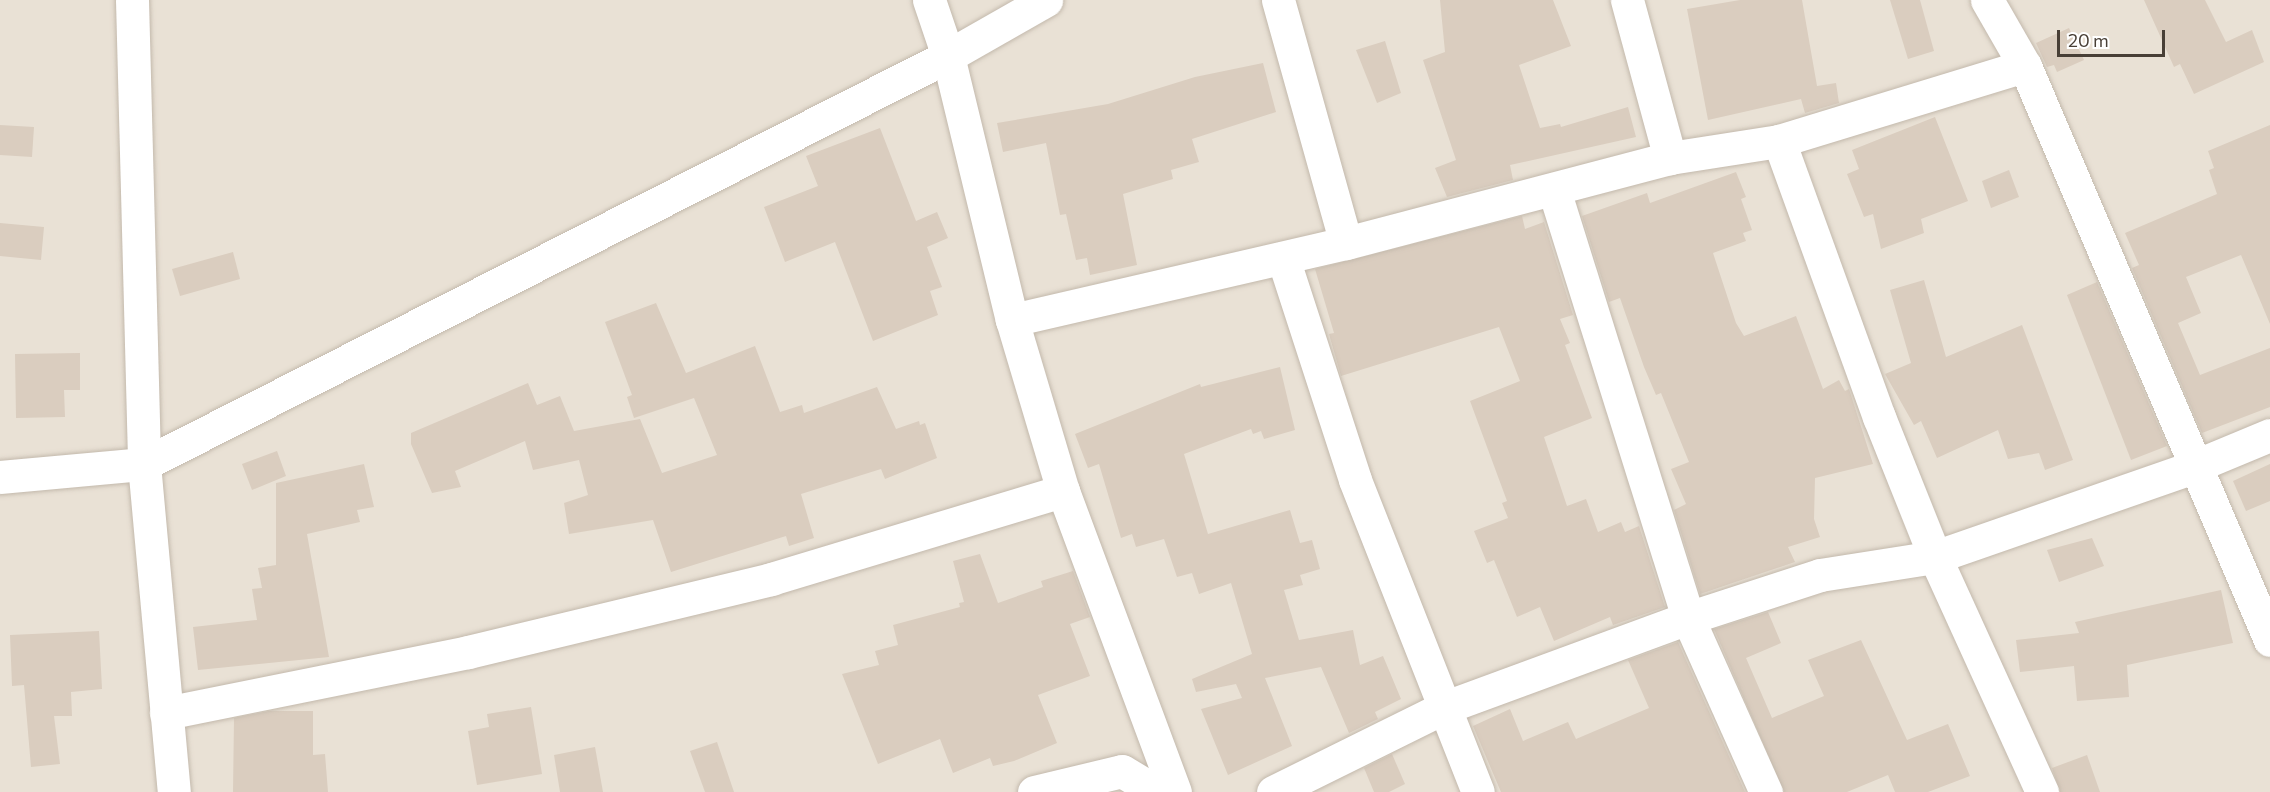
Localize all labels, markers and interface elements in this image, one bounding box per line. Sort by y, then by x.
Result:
scale bar [2060,18,2168,56]
text: 20 m [2068,29,2109,51]

